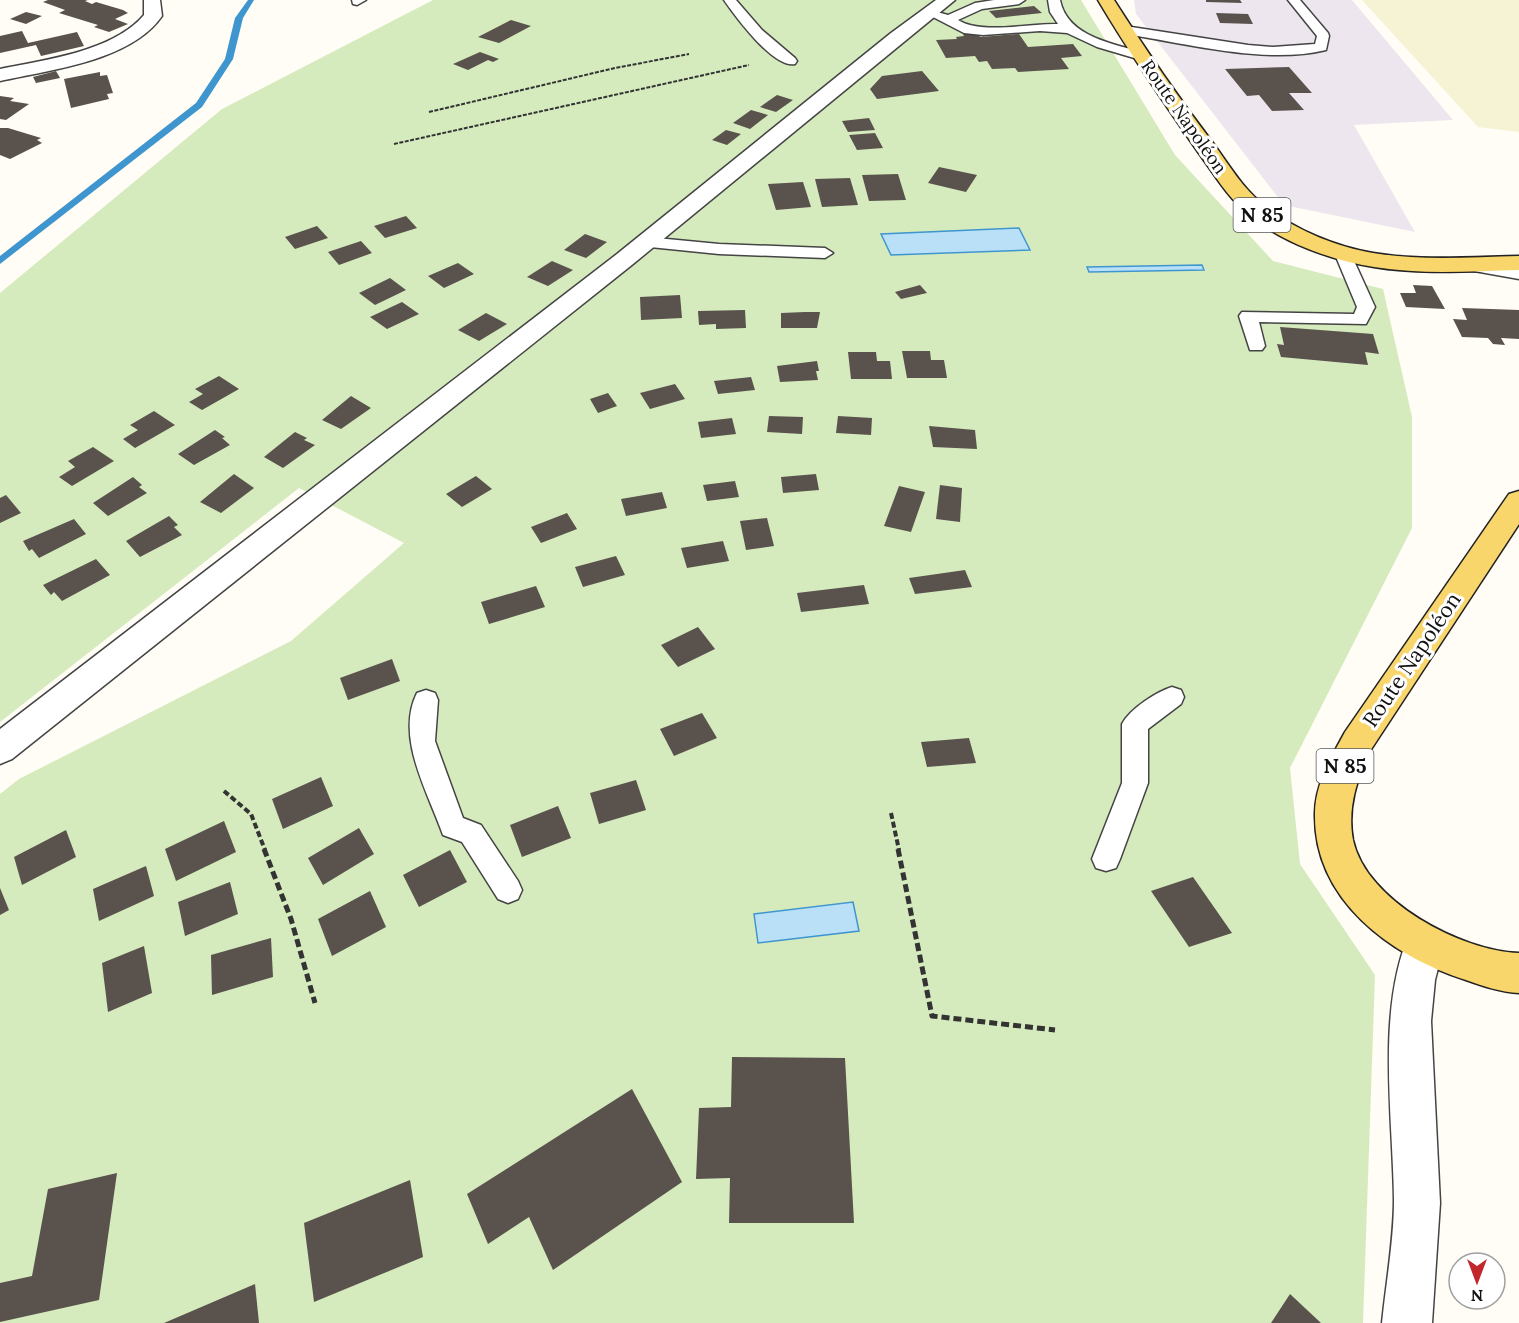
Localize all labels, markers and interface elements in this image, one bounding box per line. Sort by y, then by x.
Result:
street label: Route Napoléon [1137,55,1232,178]
road number: N 85 [1234,198,1290,232]
street label: Route Napoléon [1357,587,1467,732]
road number: N 85 [1316,749,1374,783]
north arrow [1447,1251,1507,1311]
text: N [1471,1286,1483,1306]

